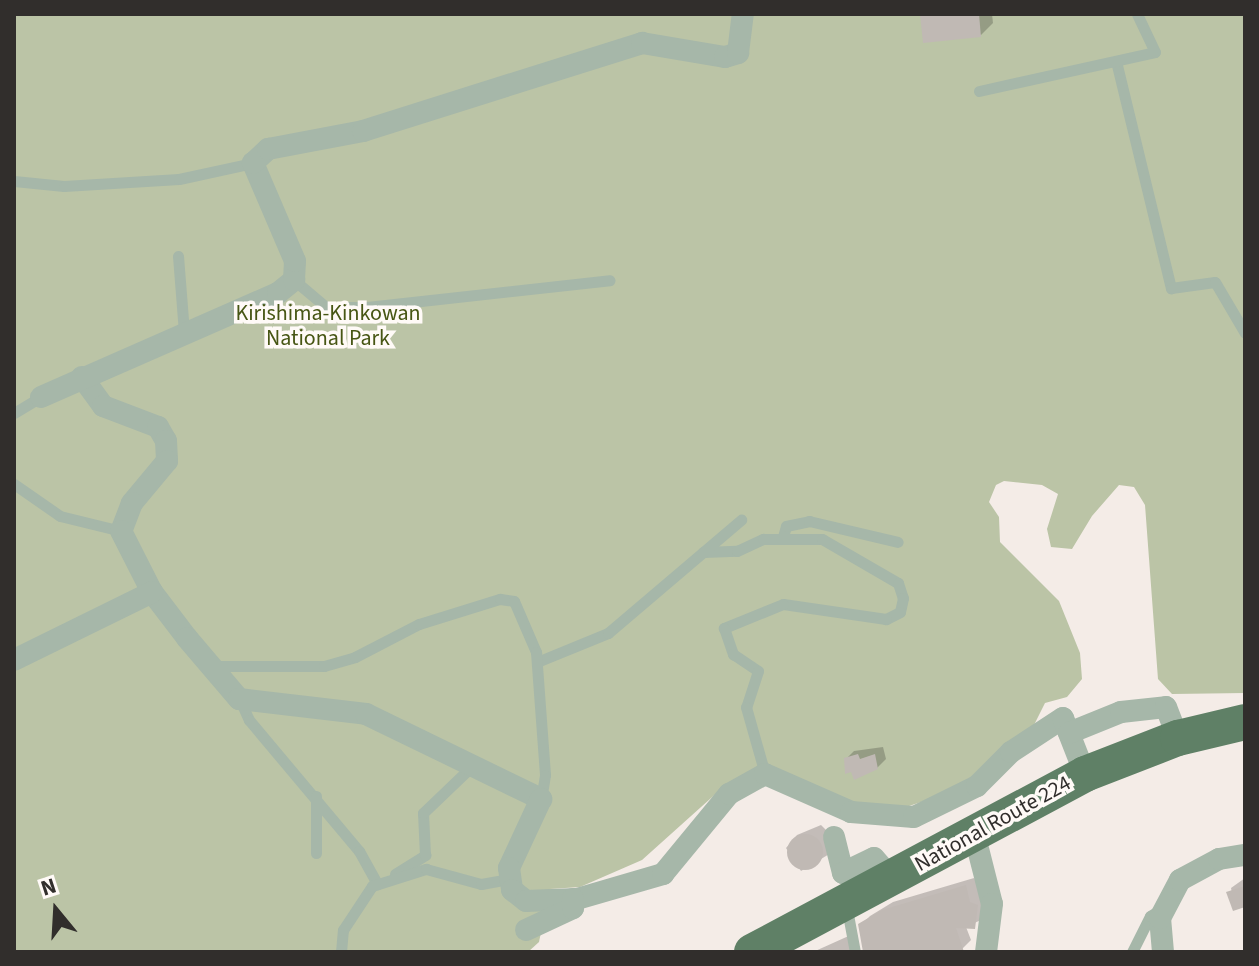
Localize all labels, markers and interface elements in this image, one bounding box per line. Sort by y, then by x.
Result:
park label: Kirishima-Kinkowan National Park [235,300,421,352]
street label: National Route 224 [910,770,1076,878]
north arrow [16,870,96,950]
text: N [37,870,60,905]

